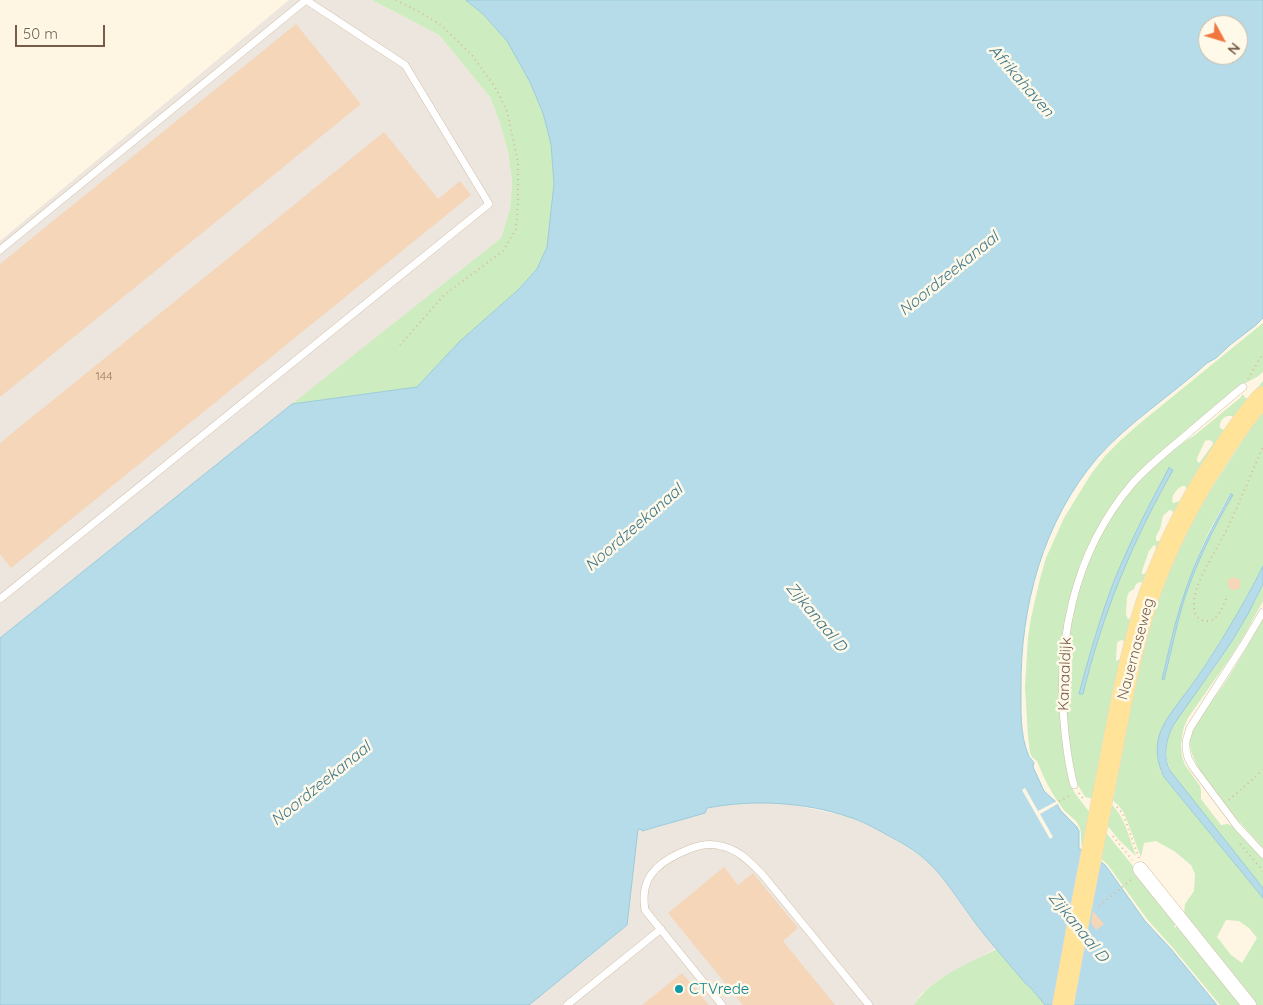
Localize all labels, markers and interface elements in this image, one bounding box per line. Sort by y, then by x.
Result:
scale bar [18,15,108,47]
north arrow [1198,15,1248,65]
text: 50 m [23,24,58,43]
text: N [1224,39,1244,58]
water label: Afrikahaven [985,41,1057,121]
water label: Noordzeekanaal [895,228,1003,320]
house number: 144 [96,369,112,383]
water label: Noordzeekanaal [581,480,687,576]
water label: Zijkanaal D [781,578,851,656]
street label: Nauernaseweg [1114,596,1158,702]
street label: Kanaaldijk [1055,637,1075,711]
water label: Noordzeekanaal [267,738,375,830]
water label: Zijkanaal D [1044,888,1112,966]
place label: CTVrede [689,980,749,998]
marker: CTVrede [673,983,685,995]

